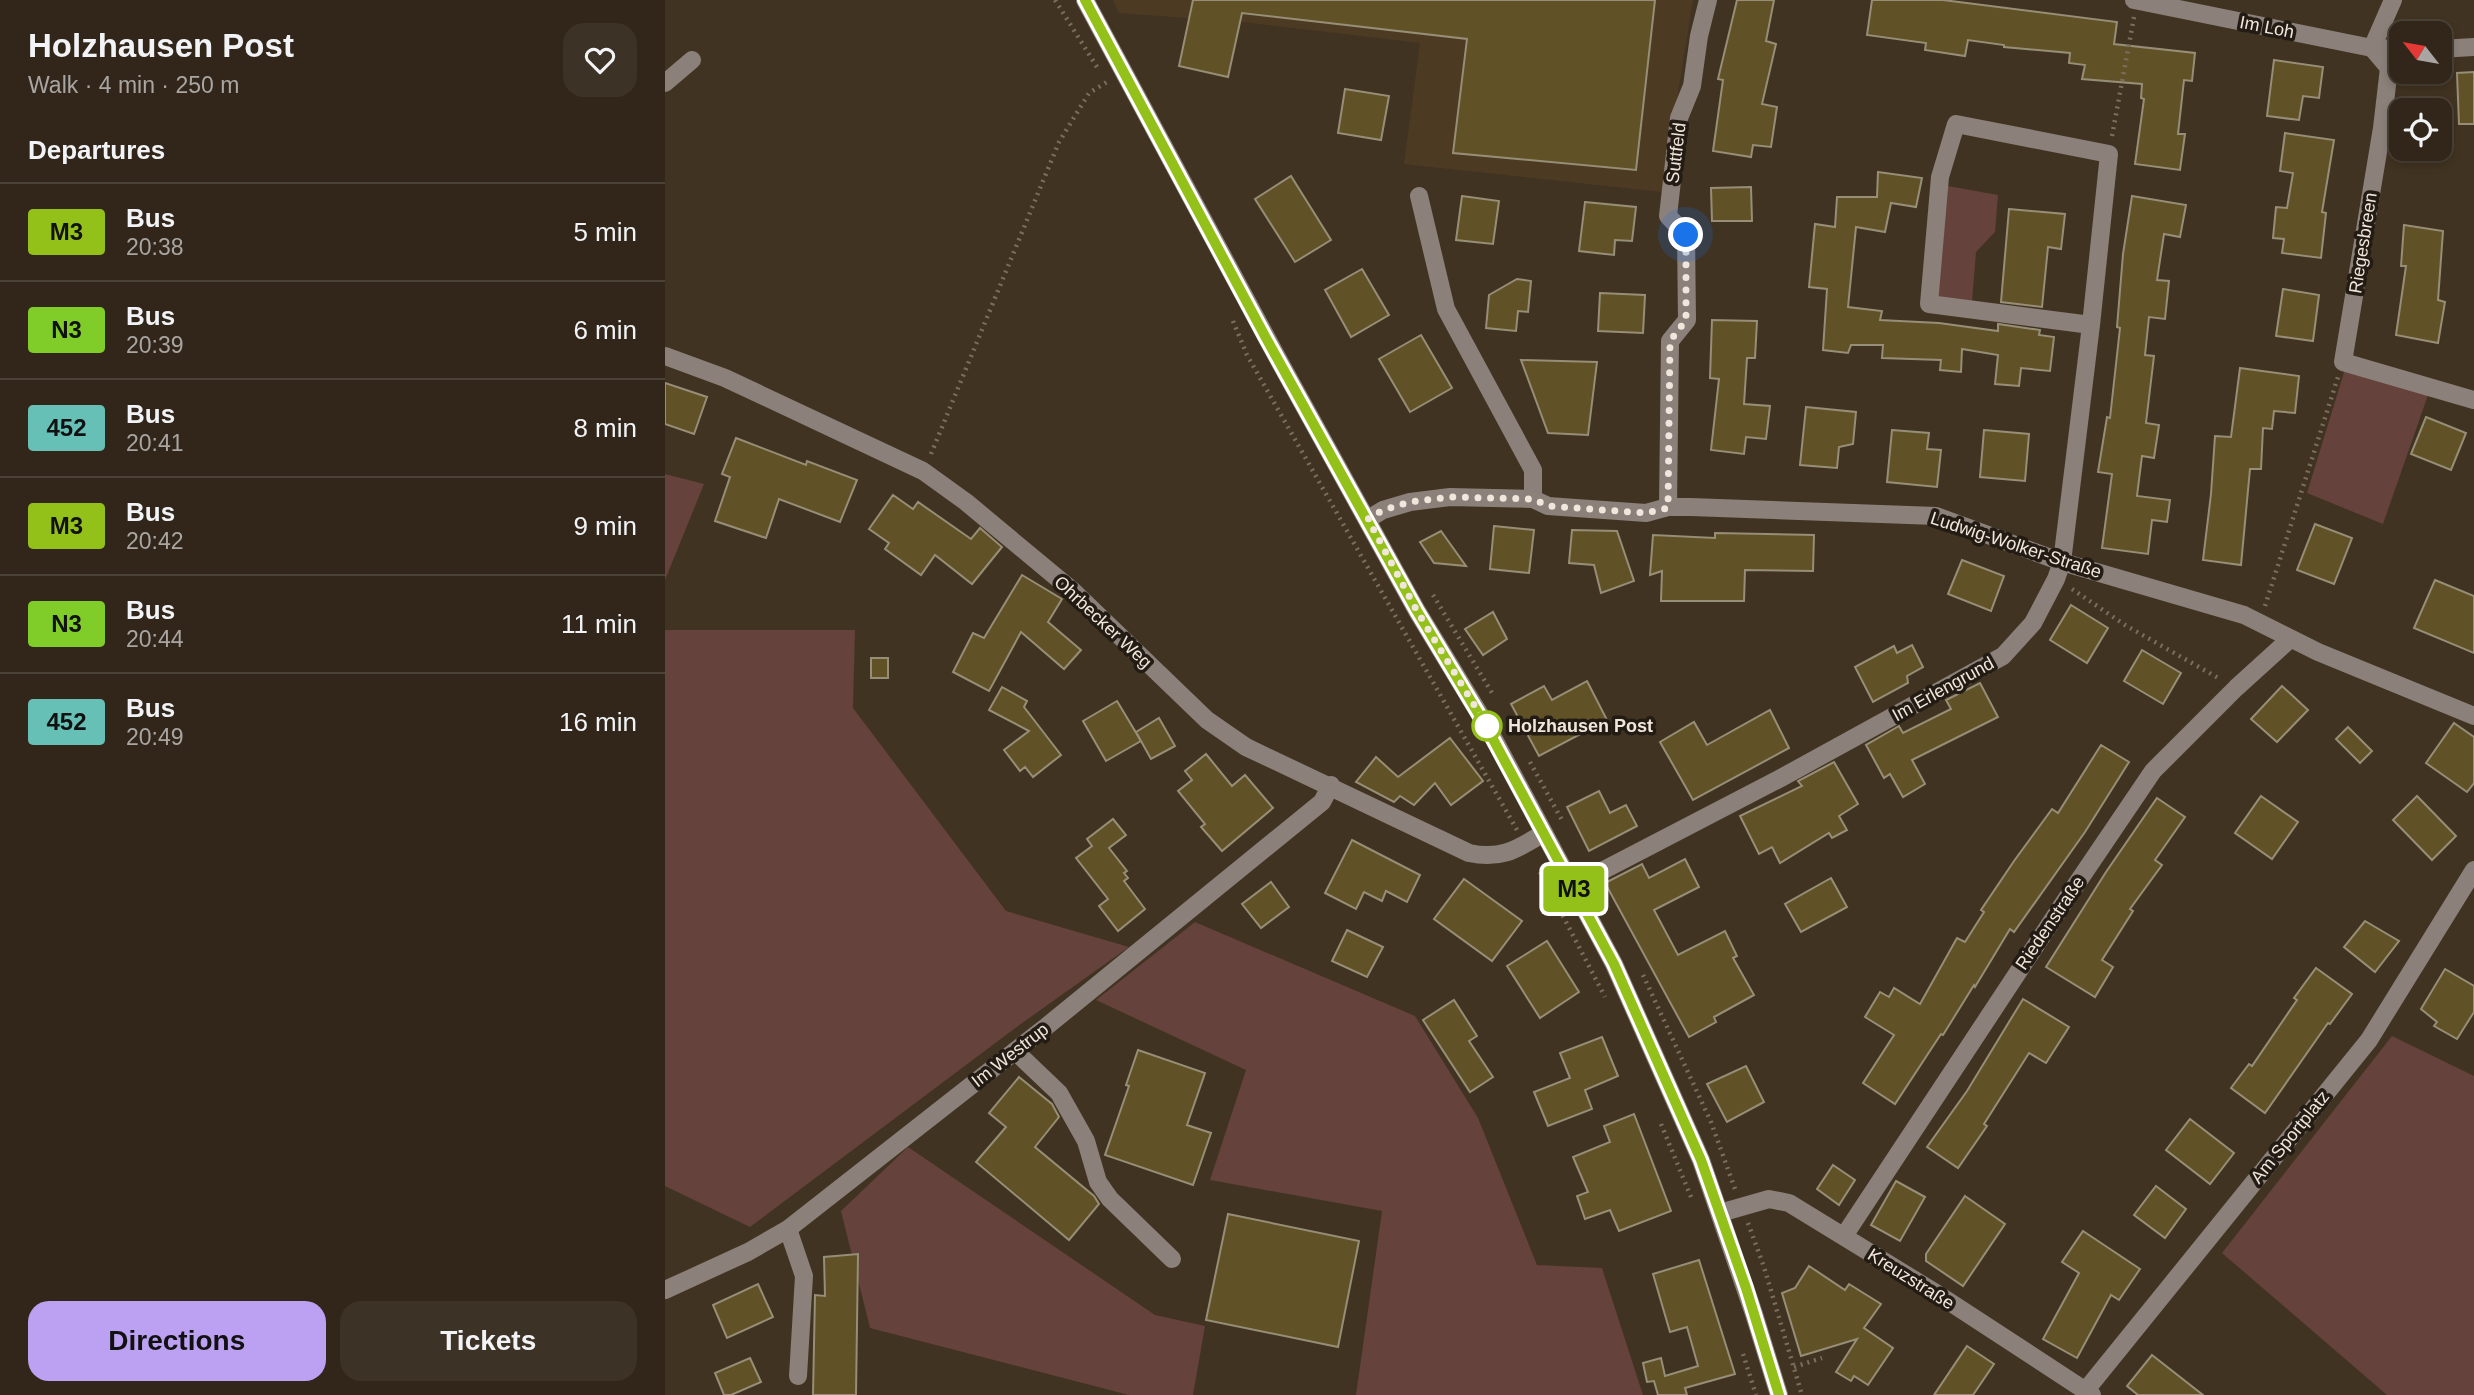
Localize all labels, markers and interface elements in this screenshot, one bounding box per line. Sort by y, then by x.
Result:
street label: Im Loh [2238,12,2296,42]
north arrow [2389,21,2452,84]
map controls [2389,21,2452,161]
button: heart [563,23,637,97]
text: Holzhausen Post [28,27,294,64]
text: Walk · 4 min · 250 m [28,72,239,98]
button: locate [2389,98,2452,161]
street label: Suttfeld [1662,121,1690,185]
text: Departures [28,135,165,165]
street label: Riegesbreen [2345,191,2381,295]
text: Bus [126,203,175,233]
text: 5 min [573,217,637,247]
your location [1668,217,1703,252]
text: M3 [50,218,83,245]
text: 20:38 [126,234,184,260]
text: Bus [126,301,175,331]
text: 6 min [573,315,637,345]
text: N3 [51,316,82,343]
text: 20:39 [126,332,184,358]
text: Bus [126,399,175,429]
text: 8 min [573,413,637,443]
text: 452 [46,414,87,441]
text: 20:41 [126,430,184,456]
text: Bus [126,497,175,527]
street label: Ludwig-Wolker-Straße [1928,508,2104,582]
text: 9 min [573,511,637,541]
text: M3 [50,512,83,539]
text: 20:42 [126,528,184,554]
street label: Ohrbecker Weg [1050,572,1156,672]
text: Bus [126,595,175,625]
text: 11 min [561,609,637,639]
text: N3 [51,610,82,637]
text: 20:44 [126,626,184,652]
street label: Im Erlengrund [1889,653,1997,725]
text: Bus [126,693,175,723]
text: 16 min [559,707,637,737]
text: 452 [46,708,87,735]
marker: Holzhausen Post [1472,711,1502,741]
place label: Holzhausen Post [1508,716,1653,736]
text: 20:49 [126,724,184,750]
line badge: M3 [1543,866,1605,912]
street label: Riedenstraße [2011,873,2089,973]
text: M3 [1557,875,1591,902]
street label: Im Westrup [968,1019,1052,1091]
street label: Am Sportplatz [2247,1087,2333,1187]
street label: Kreuzstraße [1864,1245,1958,1313]
button: Directions [28,1301,326,1381]
button: Tickets [340,1301,637,1381]

